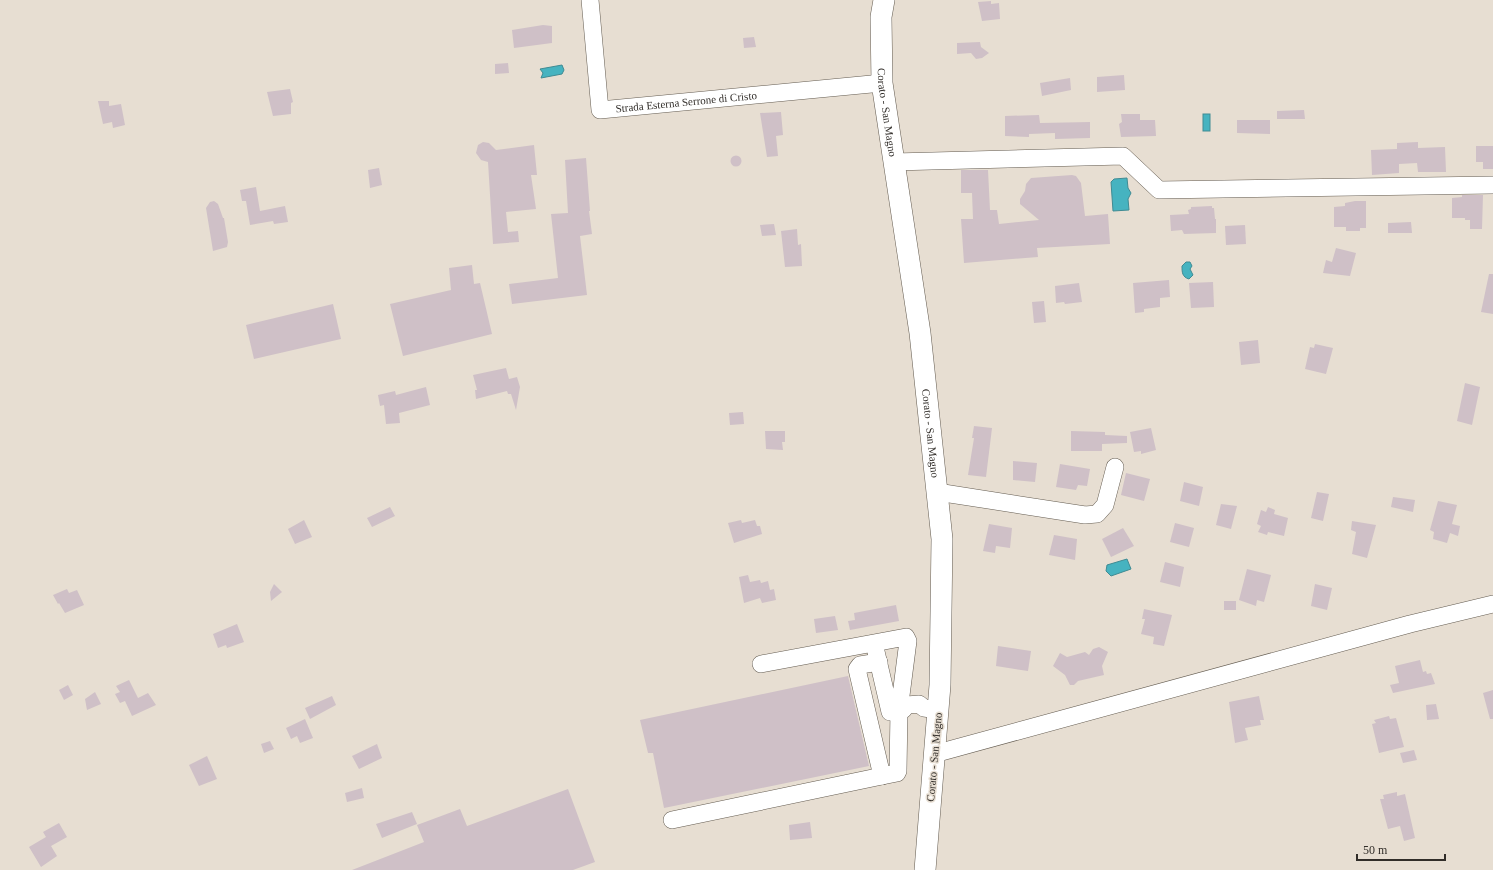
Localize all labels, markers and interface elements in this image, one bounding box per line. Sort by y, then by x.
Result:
street label: Corato - San Magno [876,68,899,158]
street label: Strada Esterna Serrone di Cristo [615,89,758,114]
street label: Corato - San Magno [920,388,941,479]
street label: Corato - San Magno [924,711,944,802]
scale bar [1357,836,1445,862]
text: 50 m [1363,843,1388,857]

